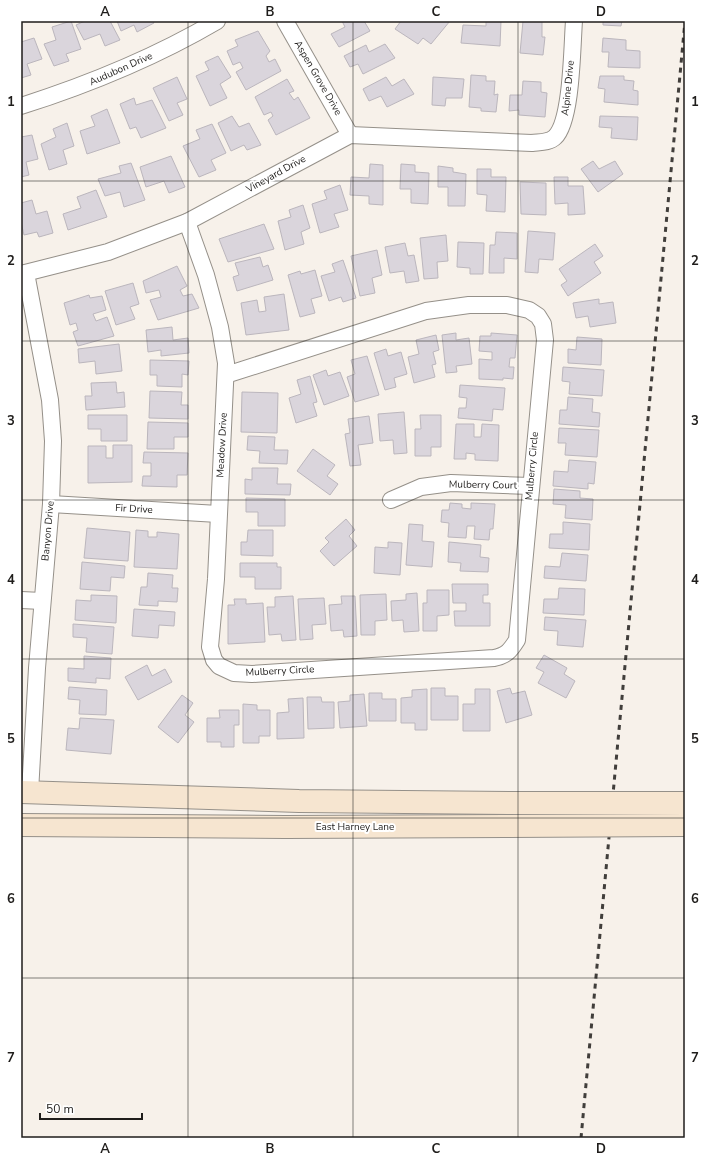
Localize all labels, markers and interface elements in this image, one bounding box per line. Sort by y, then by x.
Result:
text: A [100,3,110,21]
text: B [266,3,275,21]
text: C [432,3,441,21]
text: D [596,3,606,21]
street label: Aspen Grove Drive [291,38,345,118]
street label: Audubon Drive [87,49,155,89]
street label: Alpine Drive [558,60,578,116]
text: 1 [7,93,15,111]
text: 1 [691,93,699,111]
street label: Vineyard Drive [243,152,308,197]
text: 2 [7,252,15,270]
text: 2 [691,252,699,270]
text: 3 [7,412,15,430]
street label: Meadow Drive [213,412,231,478]
text: 3 [691,412,699,430]
street label: Mulberry Circle [522,431,542,501]
street label: Mulberry Court [449,477,518,493]
street label: Banyon Drive [38,500,58,562]
street label: Fir Drive [115,501,153,517]
text: 4 [7,571,15,589]
text: 4 [691,571,699,589]
street label: Mulberry Circle [245,662,315,680]
text: 5 [7,730,15,748]
text: 5 [691,730,699,748]
street label: East Harney Lane [316,820,394,834]
text: 6 [7,890,15,908]
text: 6 [691,890,699,908]
text: 7 [7,1049,15,1067]
text: 7 [691,1049,699,1067]
scale bar [40,1095,142,1121]
text: 50 m [46,1101,74,1117]
text: A [100,1140,110,1158]
text: B [266,1140,275,1158]
text: C [432,1140,441,1158]
text: D [596,1140,606,1158]

